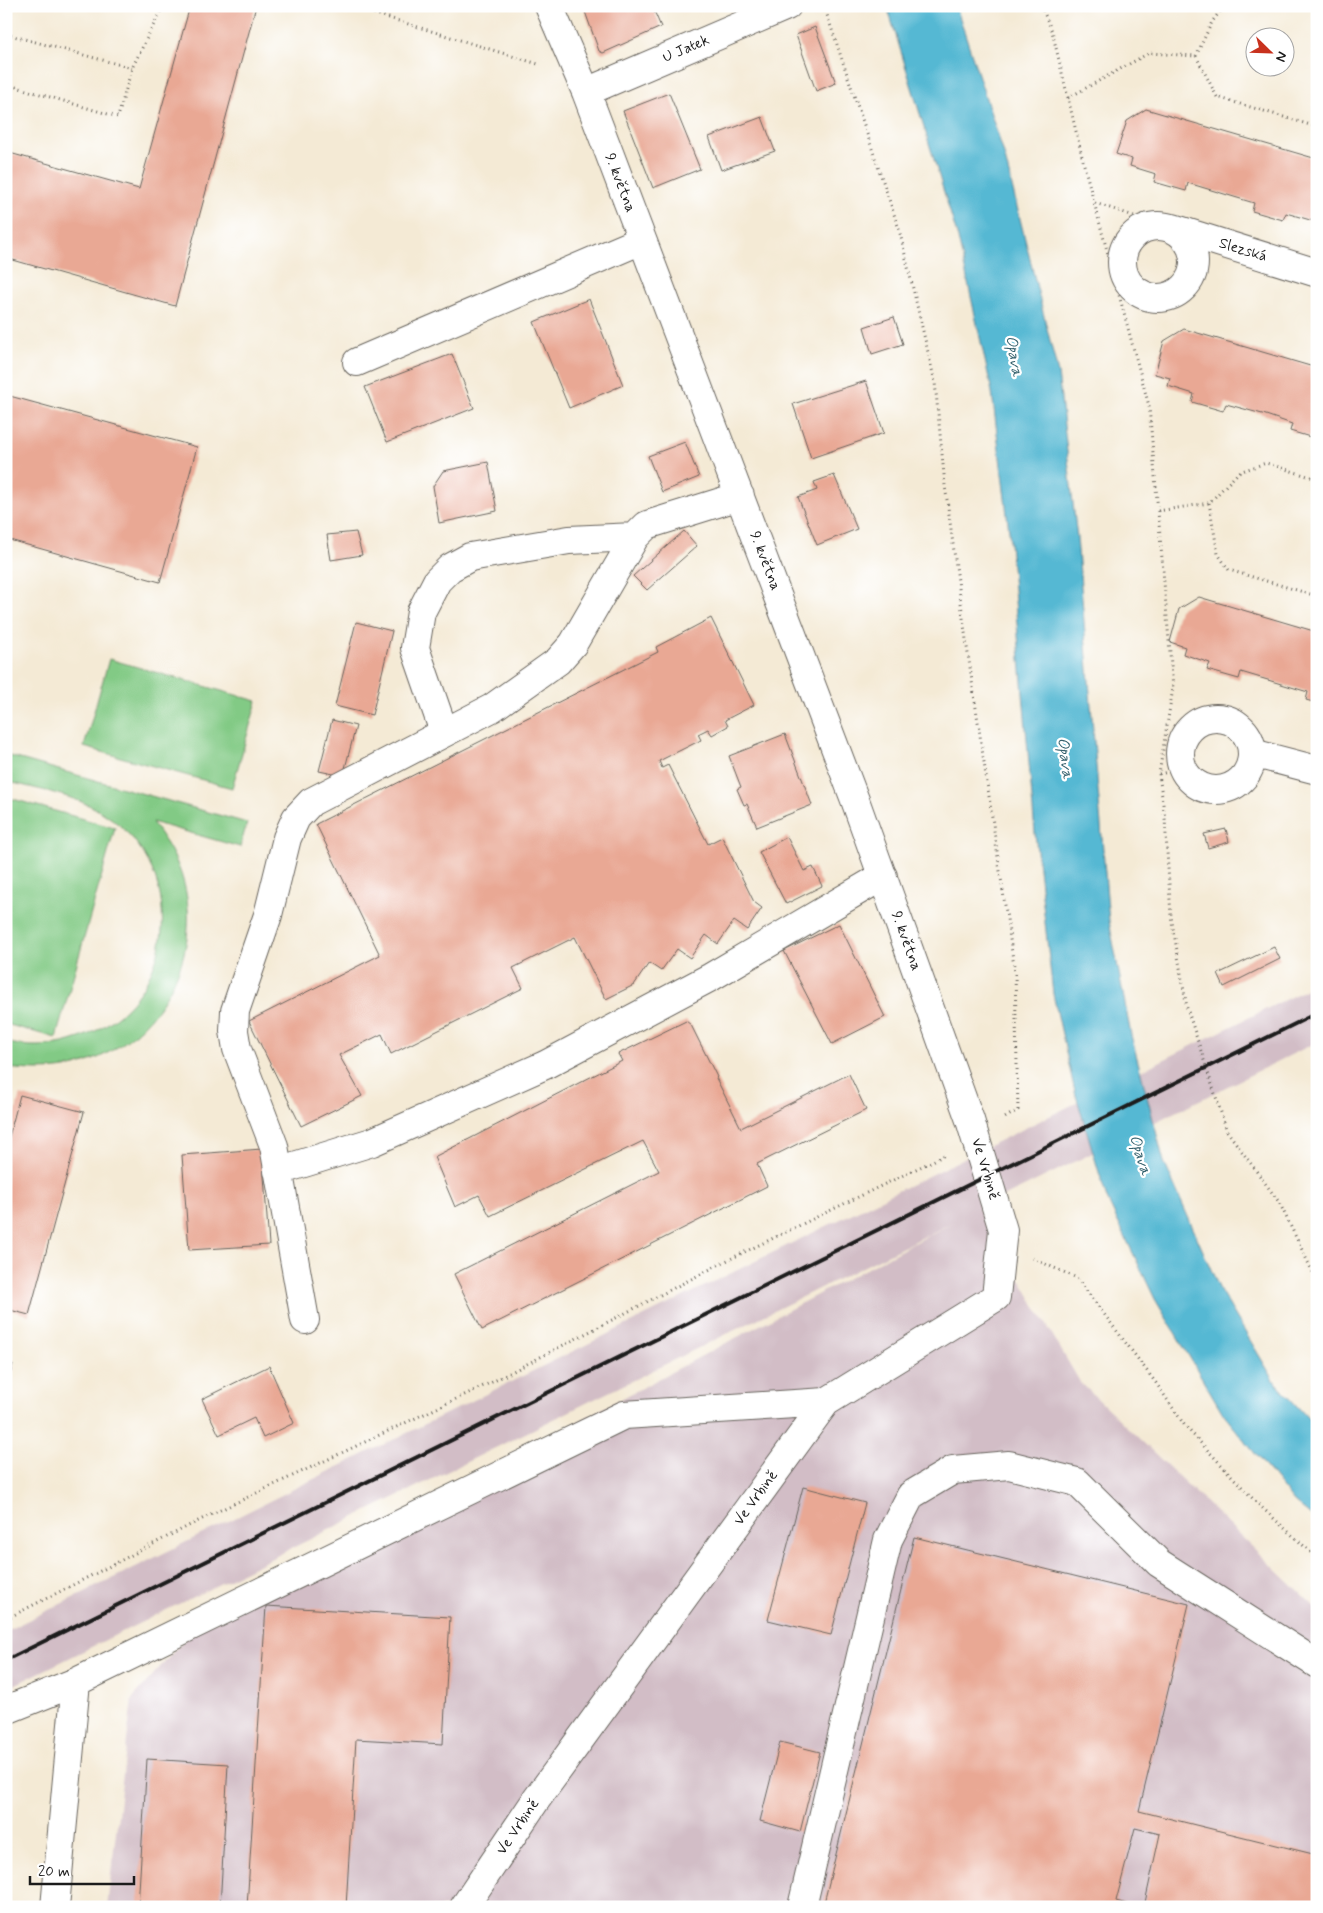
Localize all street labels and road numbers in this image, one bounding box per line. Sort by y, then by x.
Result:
street label: U Jatek [660,30,712,68]
street label: 9. května [600,151,641,216]
street label: Slezská [1217,233,1269,267]
street label: 9. května [745,529,786,594]
street label: 9. května [886,909,926,974]
street label: Ve Vrbině [966,1136,1004,1202]
street label: Ve Vrbině [729,1466,783,1530]
street label: Ve Vrbině [492,1795,544,1859]

